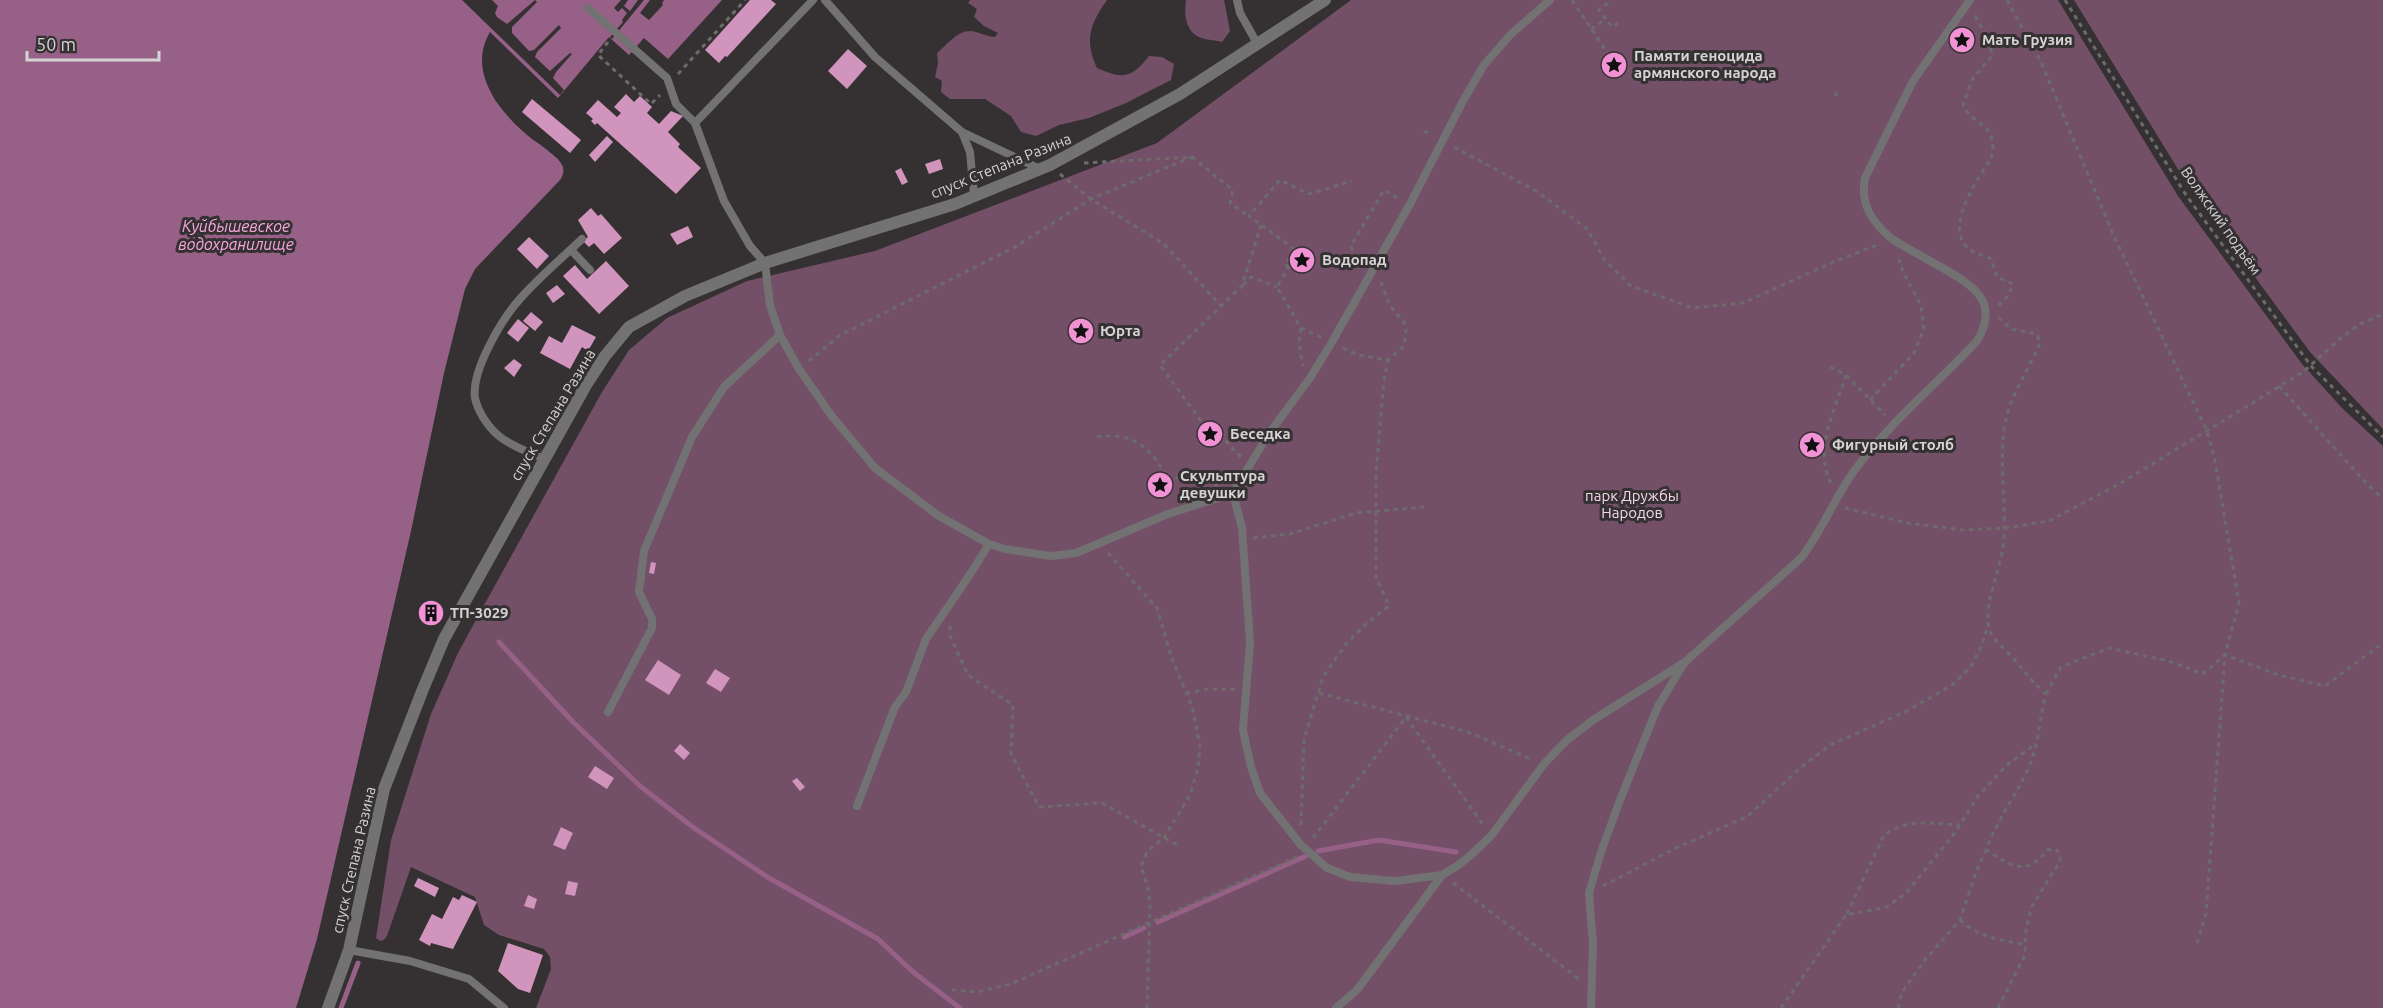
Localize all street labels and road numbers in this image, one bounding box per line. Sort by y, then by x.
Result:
street label: спуск Степана Разина [928,130,1074,202]
street label: Волжский подъём [2178,163,2265,278]
street label: спуск Степана Разина [507,346,599,483]
street label: спуск Степана Разина [328,785,379,935]

